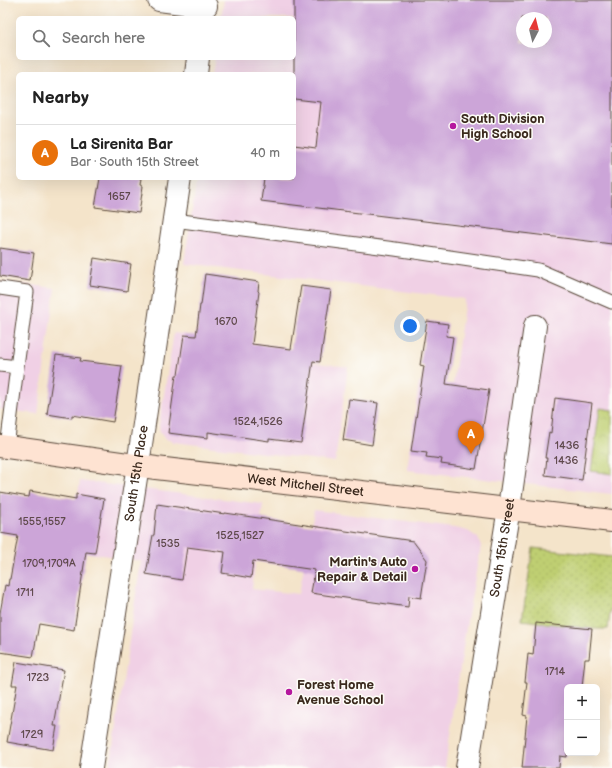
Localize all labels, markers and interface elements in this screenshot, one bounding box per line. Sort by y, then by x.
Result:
north arrow [516,12,552,48]
search box [16,16,296,60]
icon: search [30,27,52,49]
text: Search here [62,29,145,48]
text: Nearby [32,88,89,108]
place label: South Division High School [461,111,544,142]
marker: South Division High School [448,121,458,131]
text: La Sirenita Bar [70,135,173,154]
text: A [41,145,49,161]
text: 40 m [250,145,280,161]
text: Bar · South 15th Street [70,154,199,170]
house number: 1657 [108,190,131,203]
house number: 1670 [215,315,238,328]
your location [400,316,420,336]
house number: 1524,1526 [233,415,283,428]
pin: A [458,421,484,454]
street label: South 15th Place [121,424,152,523]
house number: 1436 [555,439,580,452]
house number: 1436 [554,454,579,467]
street label: West Mitchell Street [246,471,365,500]
street label: South 15th Street [487,497,518,598]
house number: 1555,1557 [18,515,66,528]
house number: 1525,1527 [216,529,264,542]
house number: 1535 [156,537,180,550]
place label: Martin's Auto Repair & Detail [317,554,407,585]
house number: 1709,1709A [22,557,76,570]
marker: Martin's Auto Repair & Detail [410,564,420,574]
house number: 1711 [16,586,34,599]
house number: 1714 [545,665,566,678]
house number: 1723 [27,671,50,684]
place label: Forest Home Avenue School [296,677,384,708]
map controls [564,684,600,756]
button: + [564,684,600,720]
marker: Forest Home Avenue School [284,687,294,697]
button: − [564,720,600,756]
house number: 1729 [21,728,43,741]

